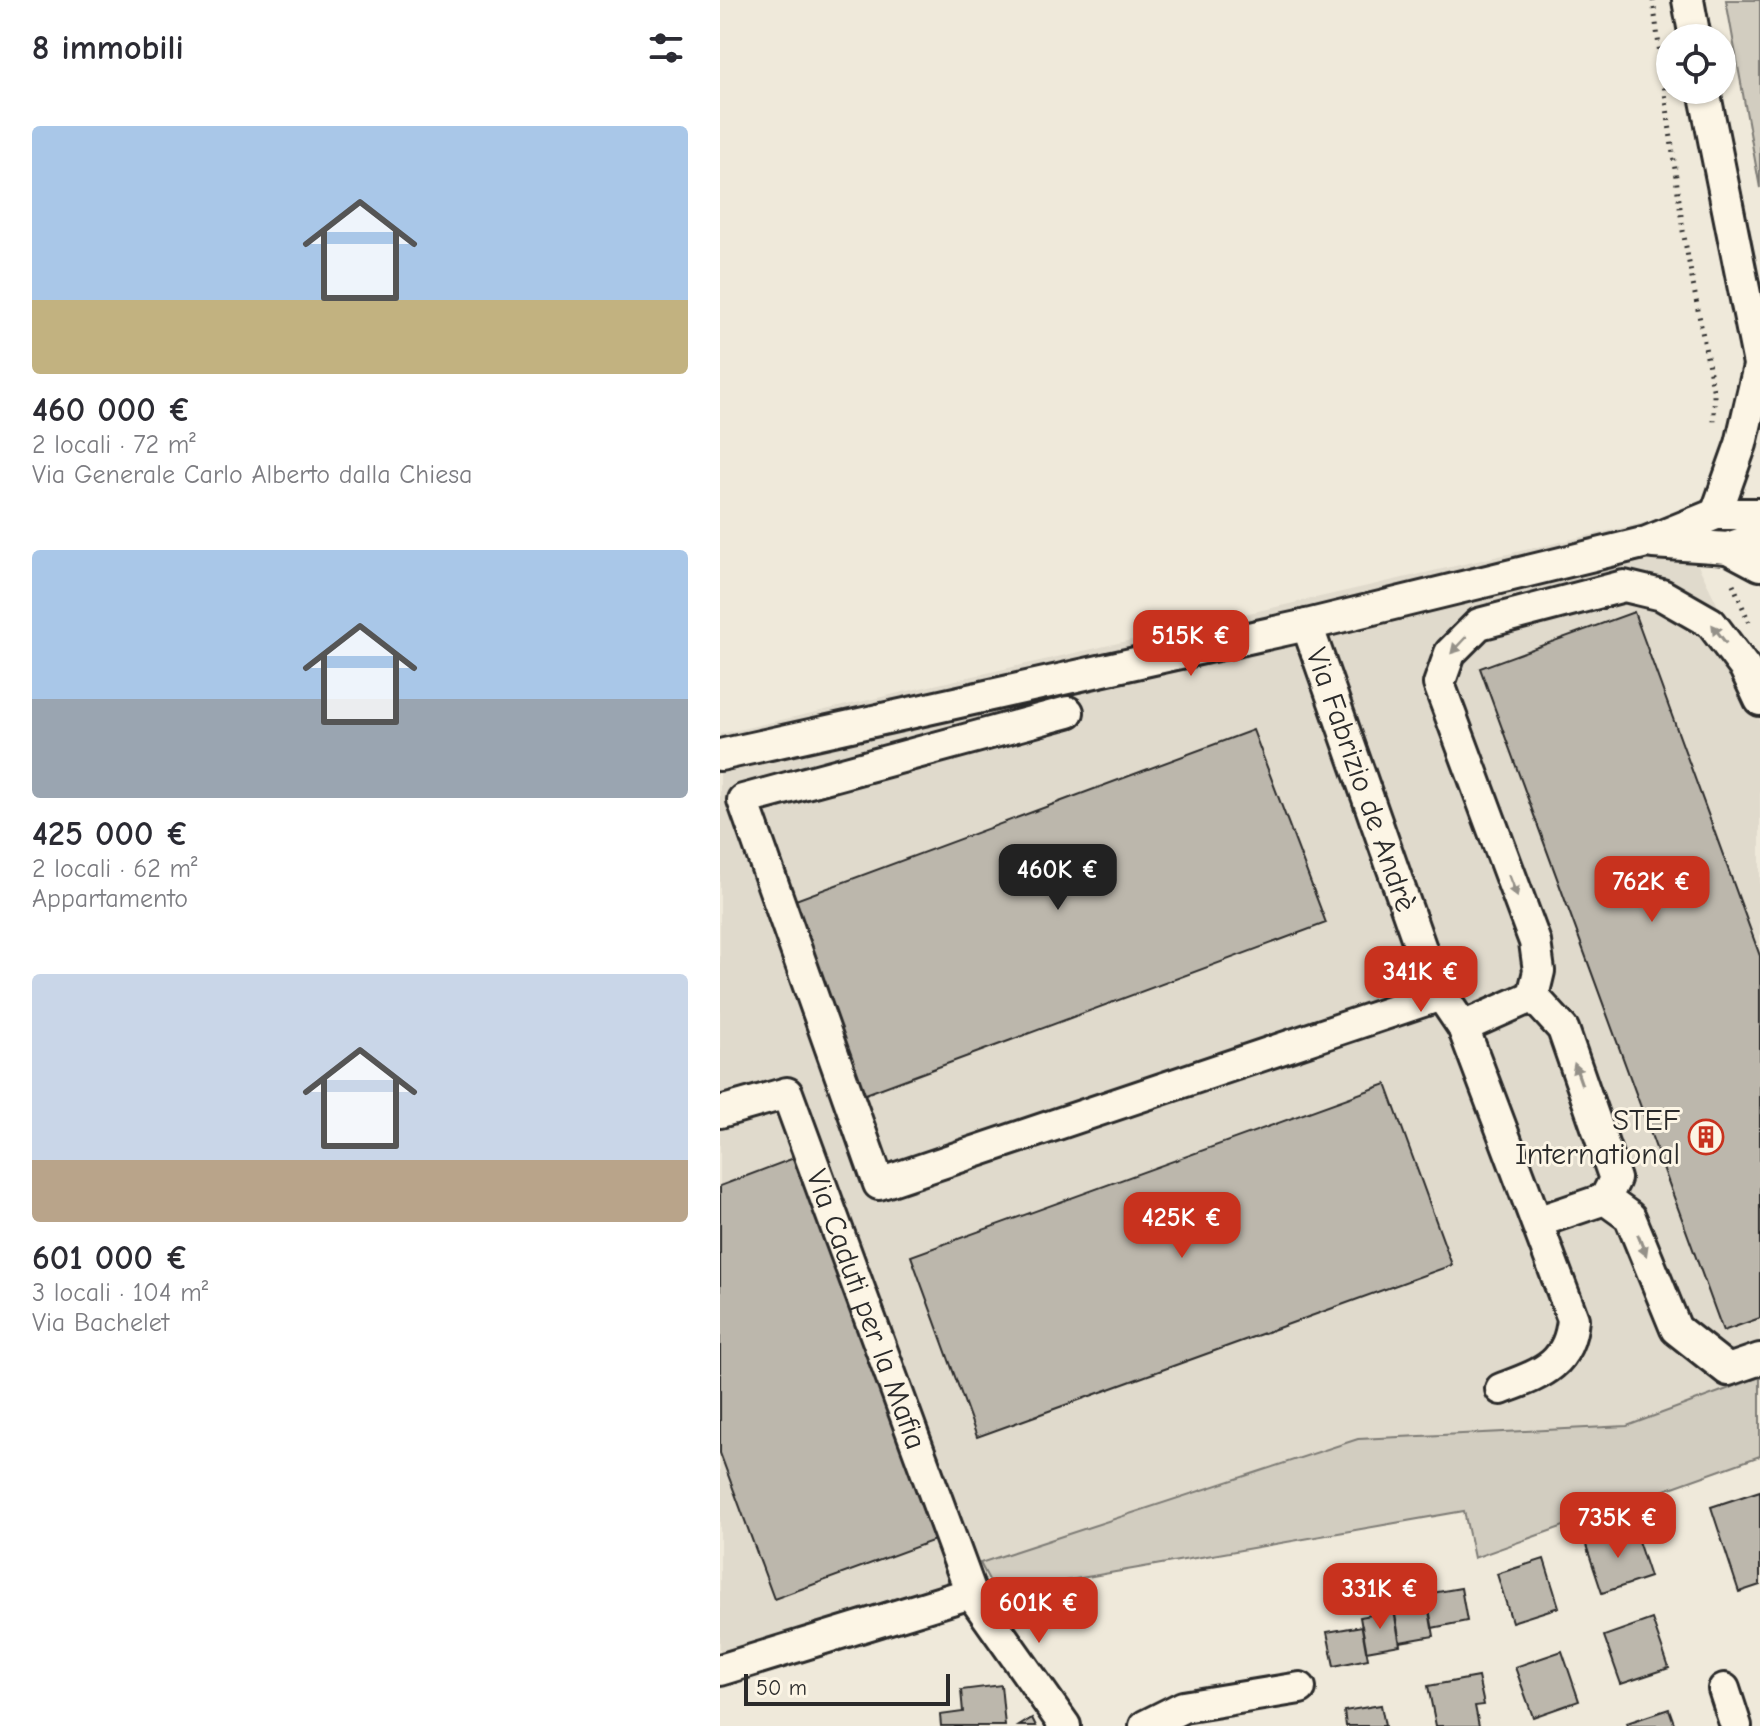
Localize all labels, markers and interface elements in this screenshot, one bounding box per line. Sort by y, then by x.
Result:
map controls [1656,24,1736,104]
button: locate [1656,24,1736,104]
icon: filters [644,26,688,70]
text: 8 immobili [32,28,184,68]
icon: home [288,178,432,322]
text: 460 000 € [32,390,191,430]
text: 2 locali · 72 m² [32,430,196,460]
text: Via Generale Carlo Alberto dalla Chiesa [32,460,472,490]
icon: home [288,602,432,746]
pin: 515K € [1126,610,1256,678]
text: 515K € [1151,621,1231,651]
one-way arrow [1711,623,1727,645]
one-way arrow [1450,635,1468,654]
street label: Via Fabrizio de Andrè [1298,643,1423,916]
text: 425 000 € [32,814,189,854]
pin: 460K € [993,844,1123,912]
text: 2 locali · 62 m² [32,854,198,884]
text: 460K € [1017,855,1099,885]
pin: 762K € [1587,856,1717,924]
text: 762K € [1613,867,1691,897]
one-way arrow [1507,874,1520,898]
text: Appartamento [32,884,188,914]
pin: 341K € [1356,946,1486,1014]
text: 341K € [1382,957,1460,987]
icon: home [288,1026,432,1170]
one-way arrow [1572,1062,1584,1086]
place label: STEF International [1515,1103,1681,1172]
building icon: STEF International [1687,1118,1725,1156]
street label: Via Caduti per la Mafia [799,1165,934,1454]
pin: 425K € [1117,1192,1247,1260]
text: 425K € [1142,1203,1222,1233]
one-way arrow [1635,1234,1648,1257]
text: 601 000 € [32,1238,189,1278]
text: 3 locali · 104 m² [32,1278,208,1308]
text: Via Bachelet [32,1308,169,1338]
pin: 735K € [1553,1492,1683,1560]
text: 735K € [1578,1503,1658,1533]
pin: 331K € [1315,1563,1445,1631]
text: 331K € [1341,1574,1419,1604]
pin: 601K € [974,1577,1104,1645]
text: 601K € [999,1588,1079,1618]
scale bar [744,1670,950,1706]
text: 50 m [756,1675,807,1701]

